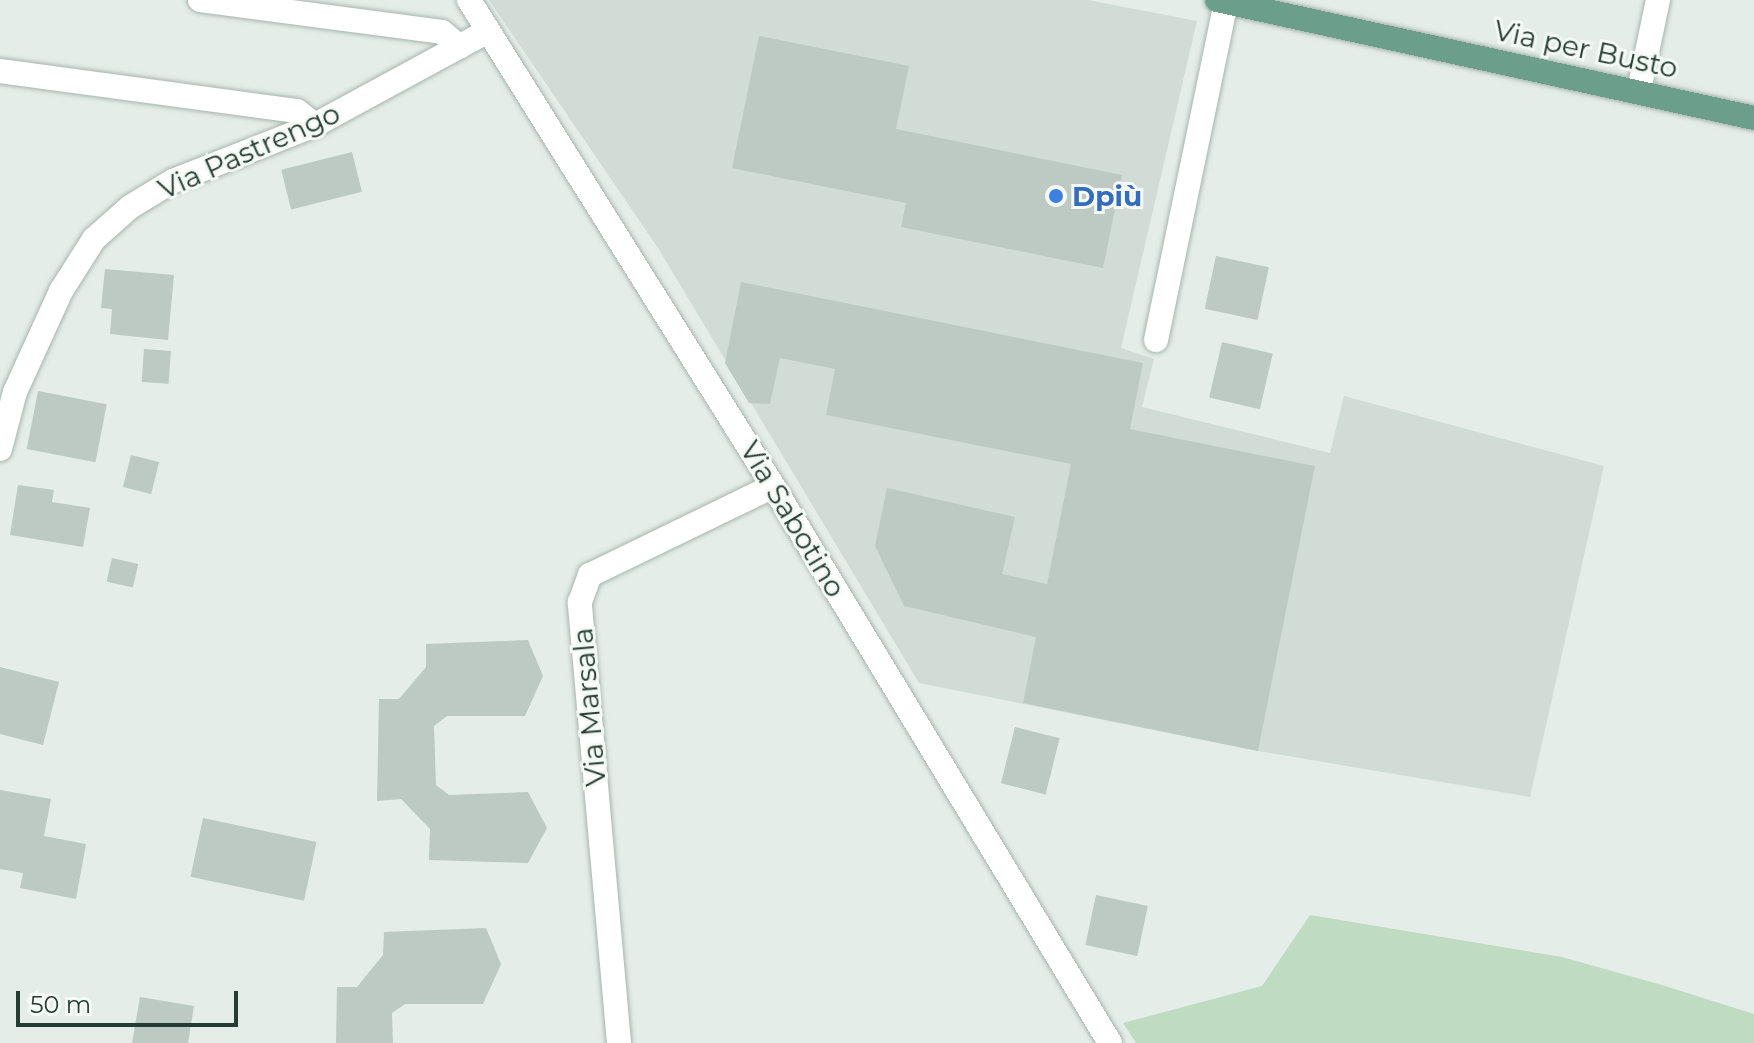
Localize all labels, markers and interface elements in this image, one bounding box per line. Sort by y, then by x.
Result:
street label: Via per Busto [1491,13,1681,85]
street label: Via Pastrengo [153,96,345,206]
place label: Dpiù [1072,179,1142,213]
marker: Dpiù [1047,187,1065,205]
street label: Via Sabotino [733,435,853,603]
street label: Via Marsala [565,626,613,788]
scale bar [20,975,242,1025]
text: 50 m [30,990,91,1019]

